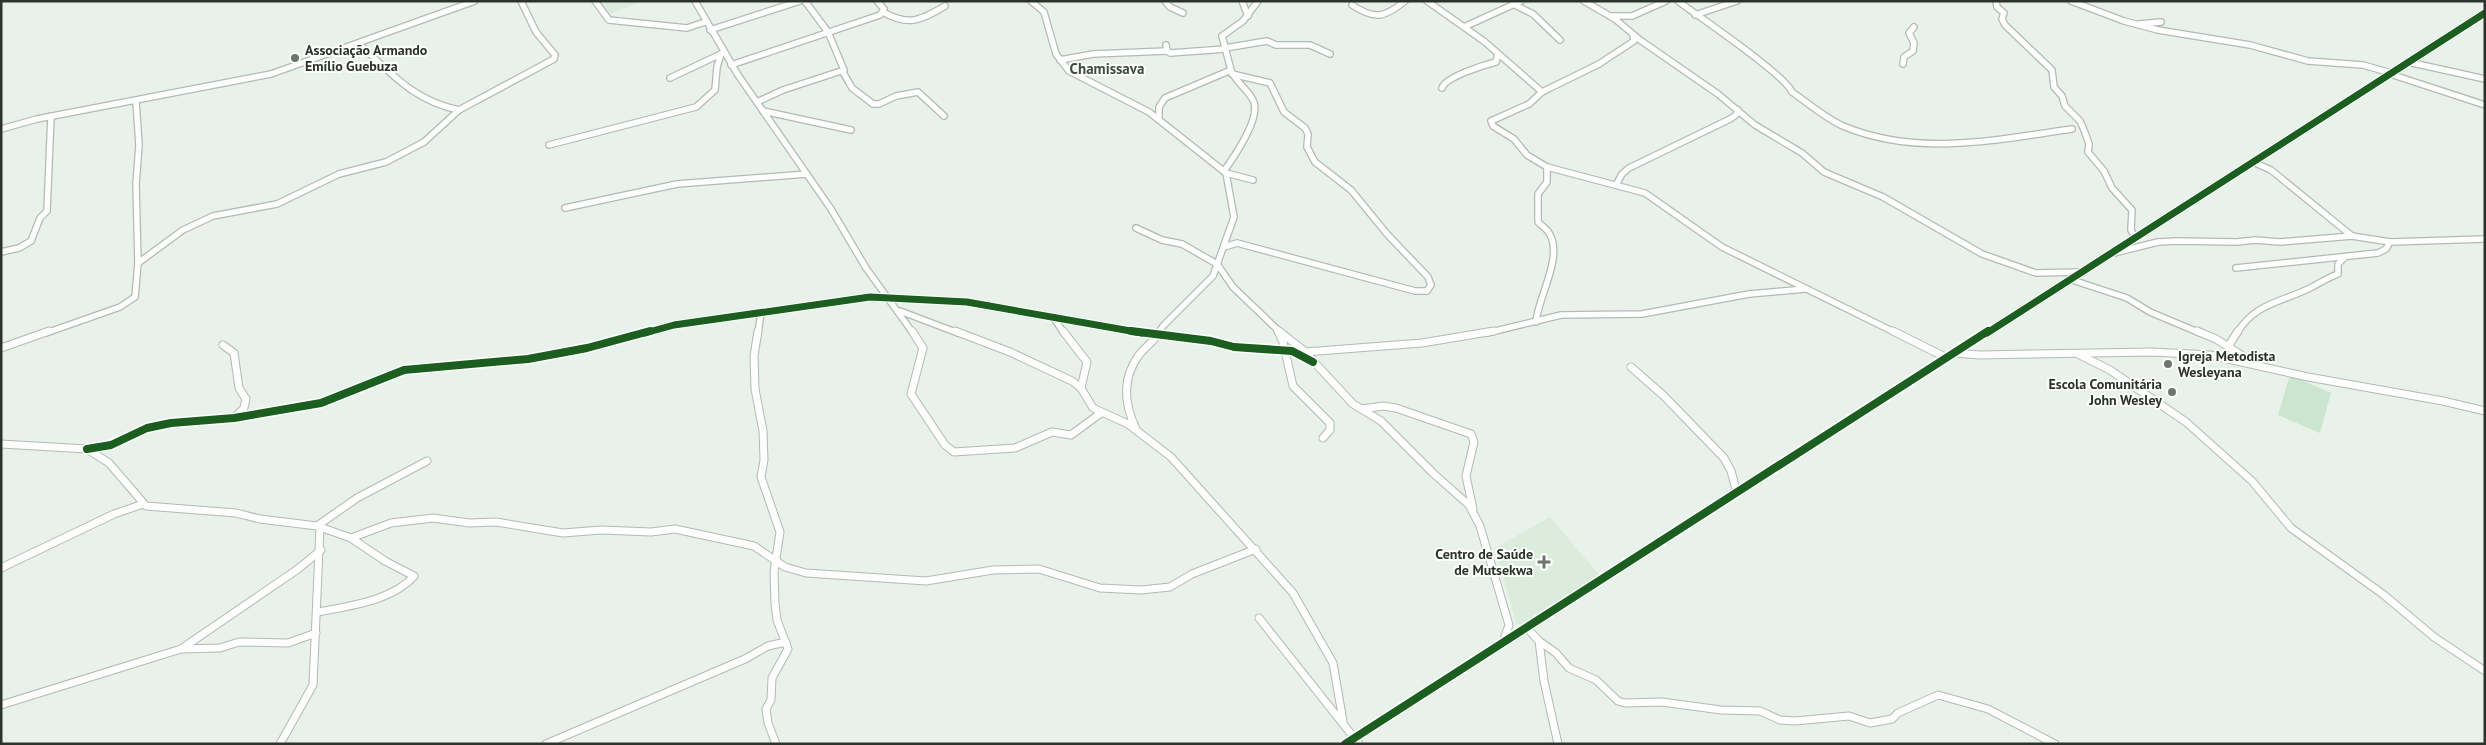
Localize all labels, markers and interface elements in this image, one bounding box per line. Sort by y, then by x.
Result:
place label: Associação Armando Emílio Guebuza [305,41,428,75]
marker: Associação Armando Emílio Guebuza [289,52,301,64]
district label: Chamissava [1070,59,1144,78]
place label: Igreja Metodista Wesleyana [2178,347,2276,381]
marker: Igreja Metodista Wesleyana [2162,358,2174,370]
place label: Escola Comunitária John Wesley [2049,375,2162,409]
marker: Escola Comunitária John Wesley [2166,386,2178,398]
place label: Centro de Saúde de Mutsekwa [1435,545,1533,579]
marker: Centro de Saúde de Mutsekwa [1537,555,1551,569]

